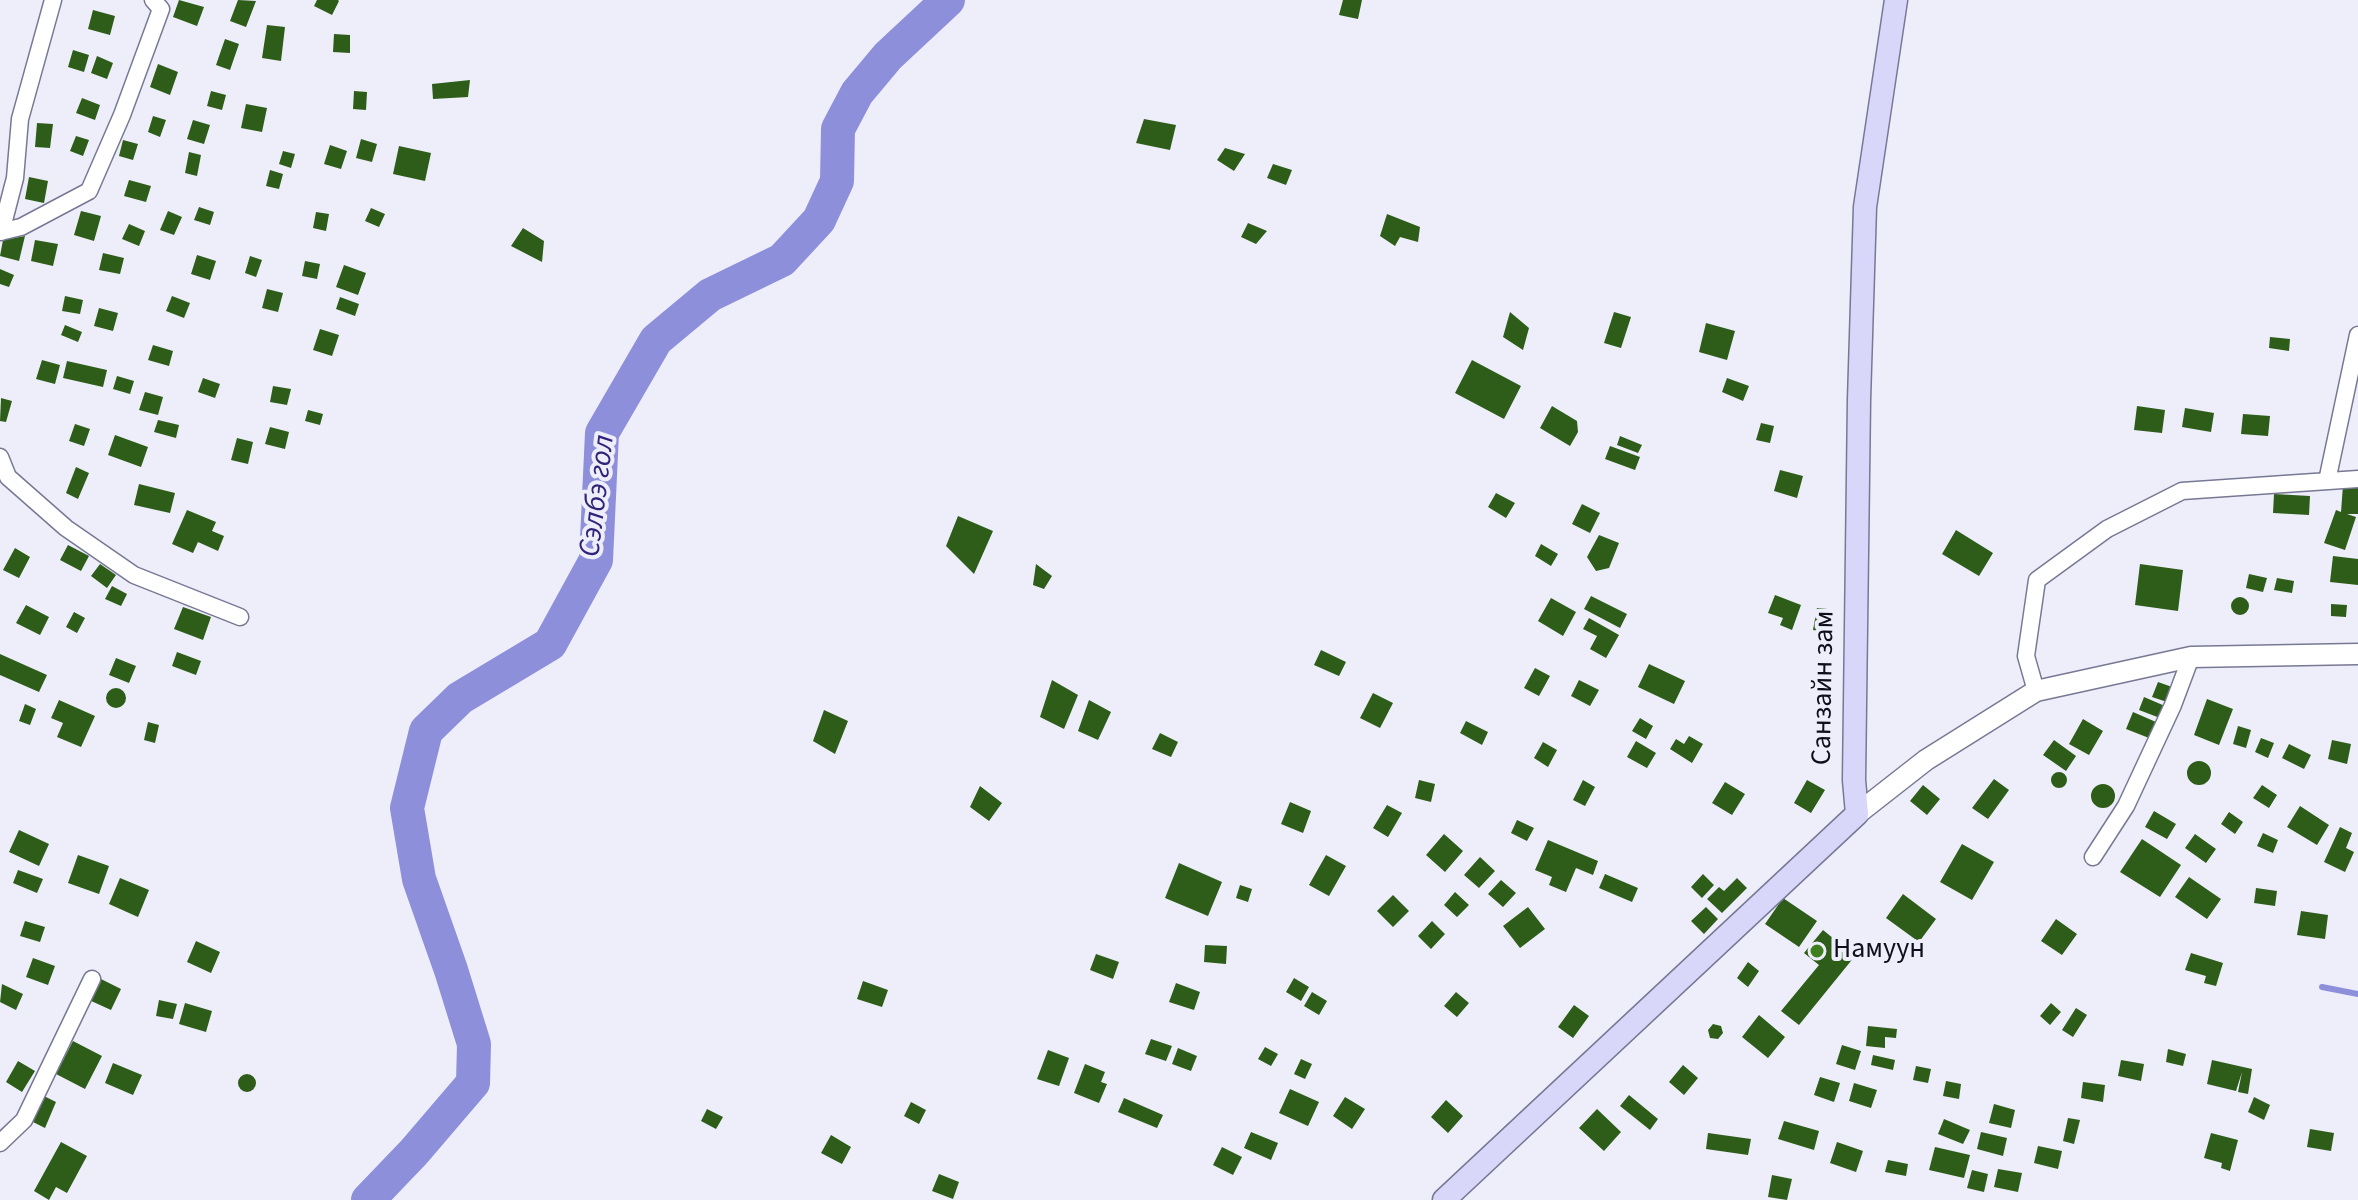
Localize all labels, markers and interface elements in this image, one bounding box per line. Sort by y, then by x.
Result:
water label: Сэлбэ гол [574,433,624,559]
street label: Санзайн зам [1807,610,1843,766]
place label: Намуун [1833,934,1925,968]
marker: Намуун [1808,942,1826,960]

